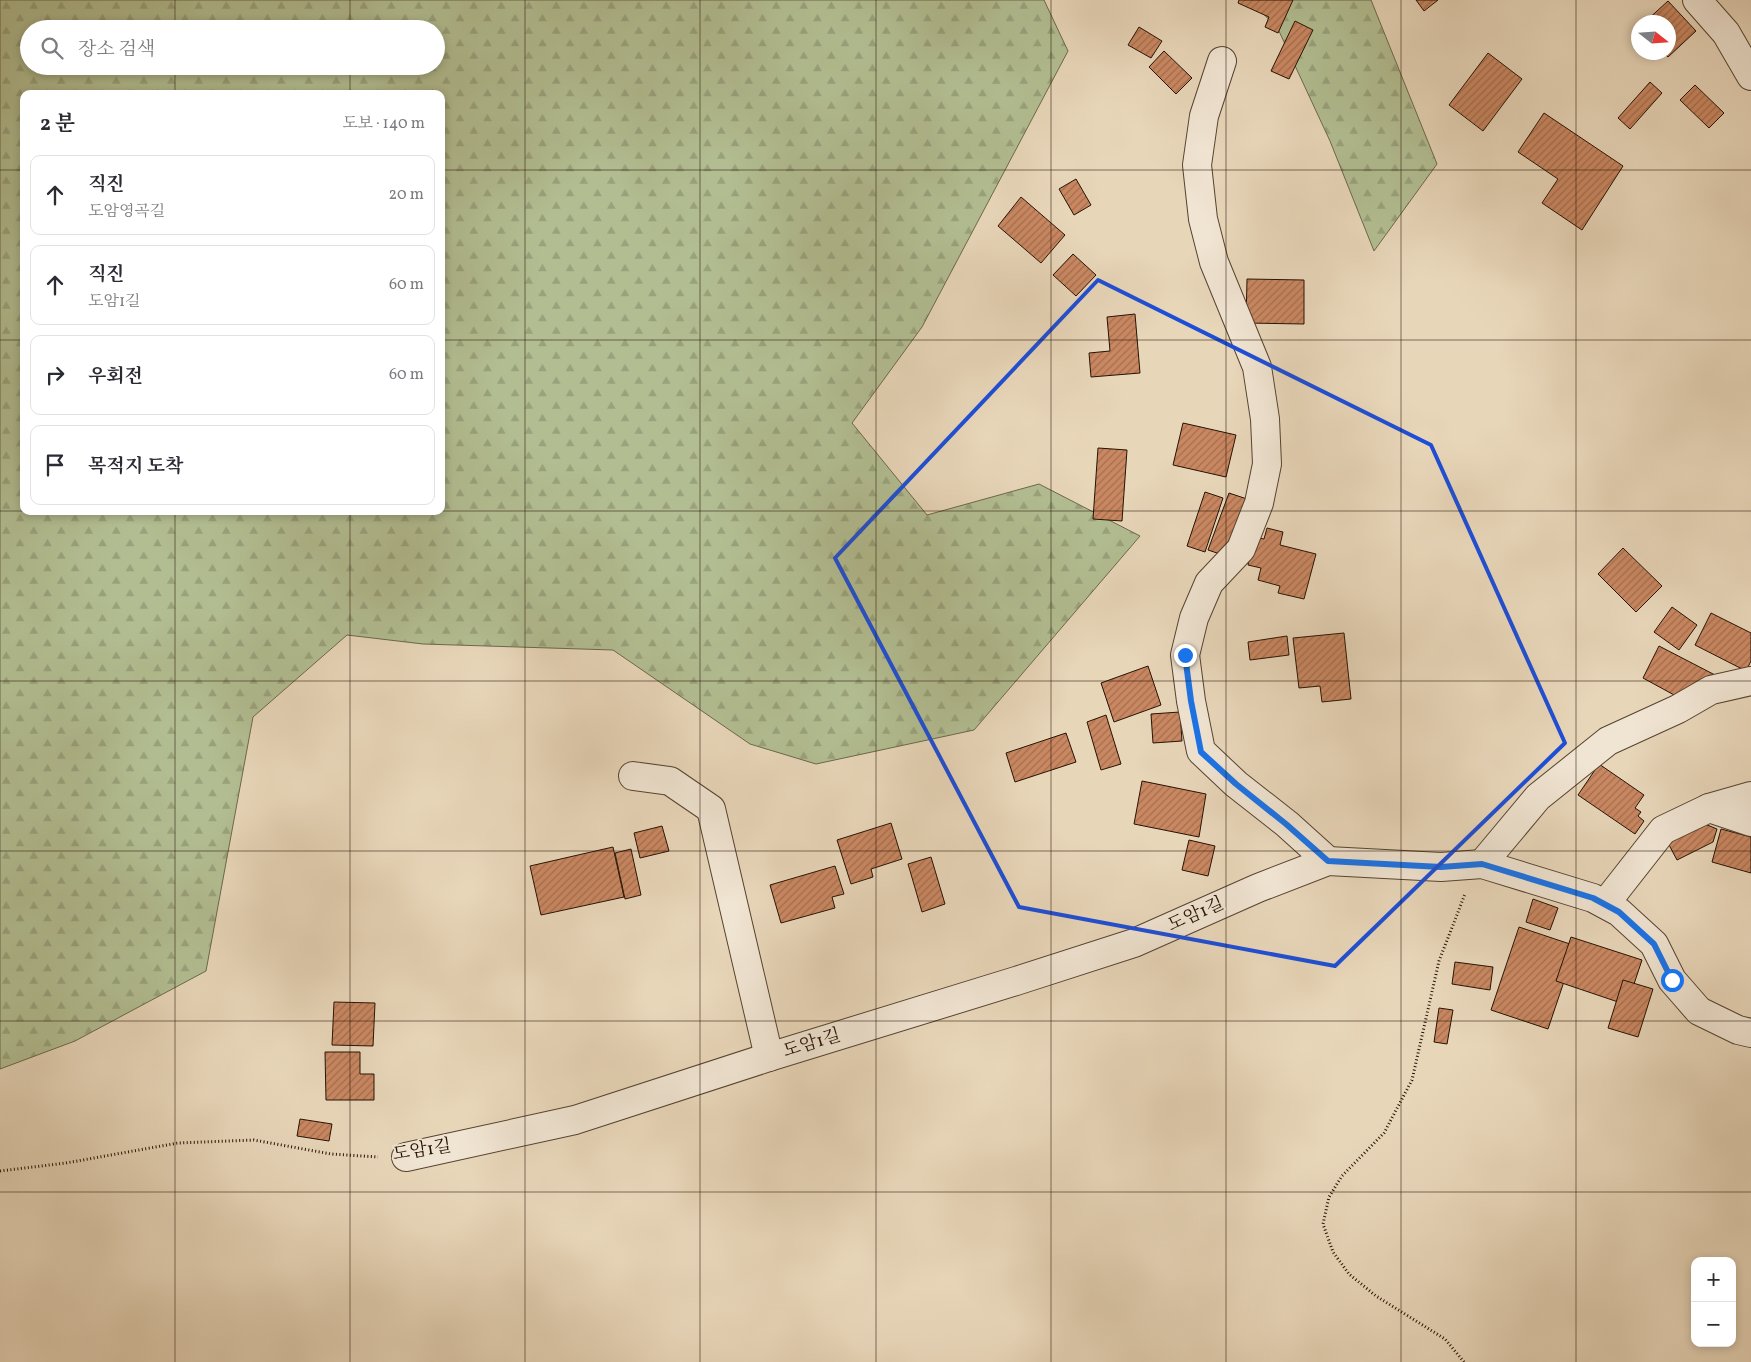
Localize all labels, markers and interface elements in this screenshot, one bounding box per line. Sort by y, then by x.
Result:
north arrow [1631,15,1676,60]
search box [20,20,445,75]
icon: search [38,34,66,62]
text: 장소 검색 [78,37,155,63]
text: 2 분 [40,110,75,139]
text: 도보 · 140 m [342,113,425,135]
text: 직진 [88,172,125,198]
icon: ahead [41,181,69,209]
text: 20 m [389,184,424,206]
text: 도암영곡길 [88,201,165,223]
text: 직진 [88,262,125,288]
icon: ahead [41,271,69,299]
text: 60 m [389,274,424,296]
text: 도암1길 [88,291,141,313]
icon: right [41,361,69,389]
text: 우회전 [88,364,143,390]
text: 60 m [389,364,424,386]
icon: arrive [41,451,69,479]
text: 목적지 도착 [88,454,184,480]
route end [1174,644,1197,667]
street label: 도암1길 [1164,892,1228,938]
route start [1661,969,1684,992]
street label: 도암1길 [780,1023,844,1065]
street label: 도암1길 [391,1134,453,1168]
map controls [1691,1257,1736,1347]
button: + [1691,1257,1736,1302]
button: − [1691,1302,1736,1347]

